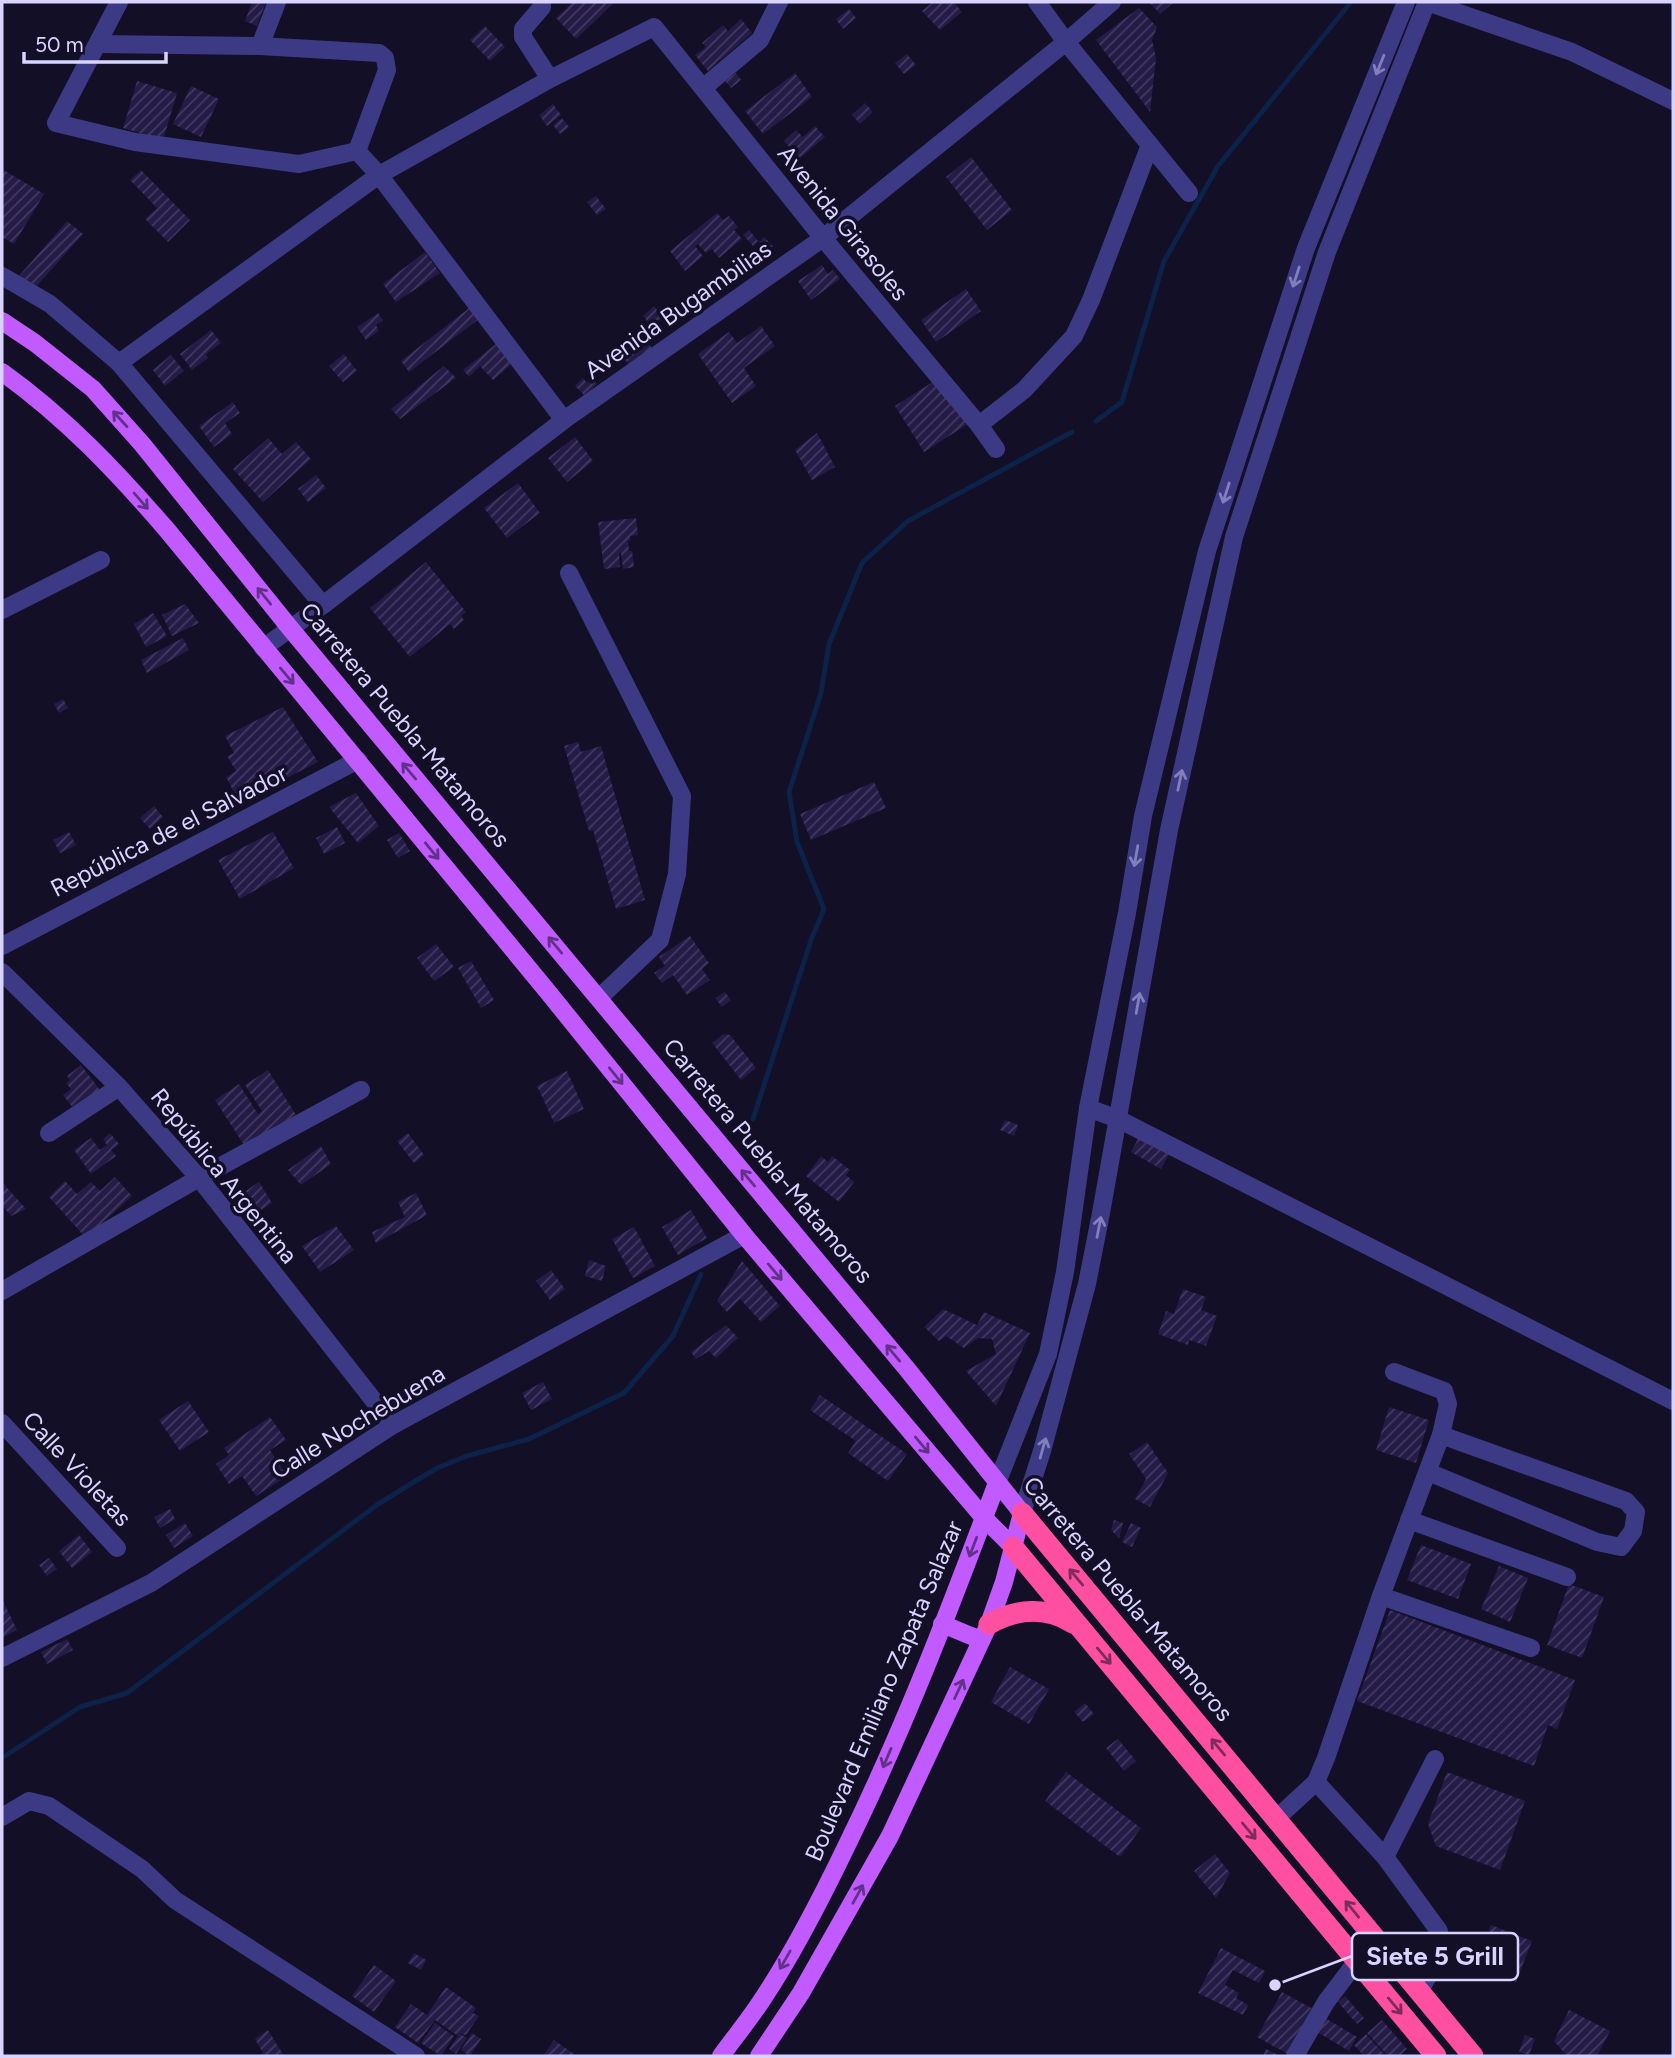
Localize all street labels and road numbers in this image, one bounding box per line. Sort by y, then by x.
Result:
street label: Avenida Girasoles [772,139,915,306]
street label: Avenida Bugambilias [579,234,777,385]
street label: Carretera Puebla-Matamoros [294,596,516,853]
street label: República de el Salvador [45,758,292,903]
street label: Carretera Puebla-Matamoros [657,1032,879,1289]
street label: República Argentina [145,1082,304,1269]
street label: Calle Nochebuena [266,1358,450,1485]
street label: Calle Violetas [17,1405,138,1532]
street label: Carretera Puebla-Matamoros [1017,1470,1239,1727]
street label: Boulevard Emiliano Zapata Salazar [798,1516,969,1865]

